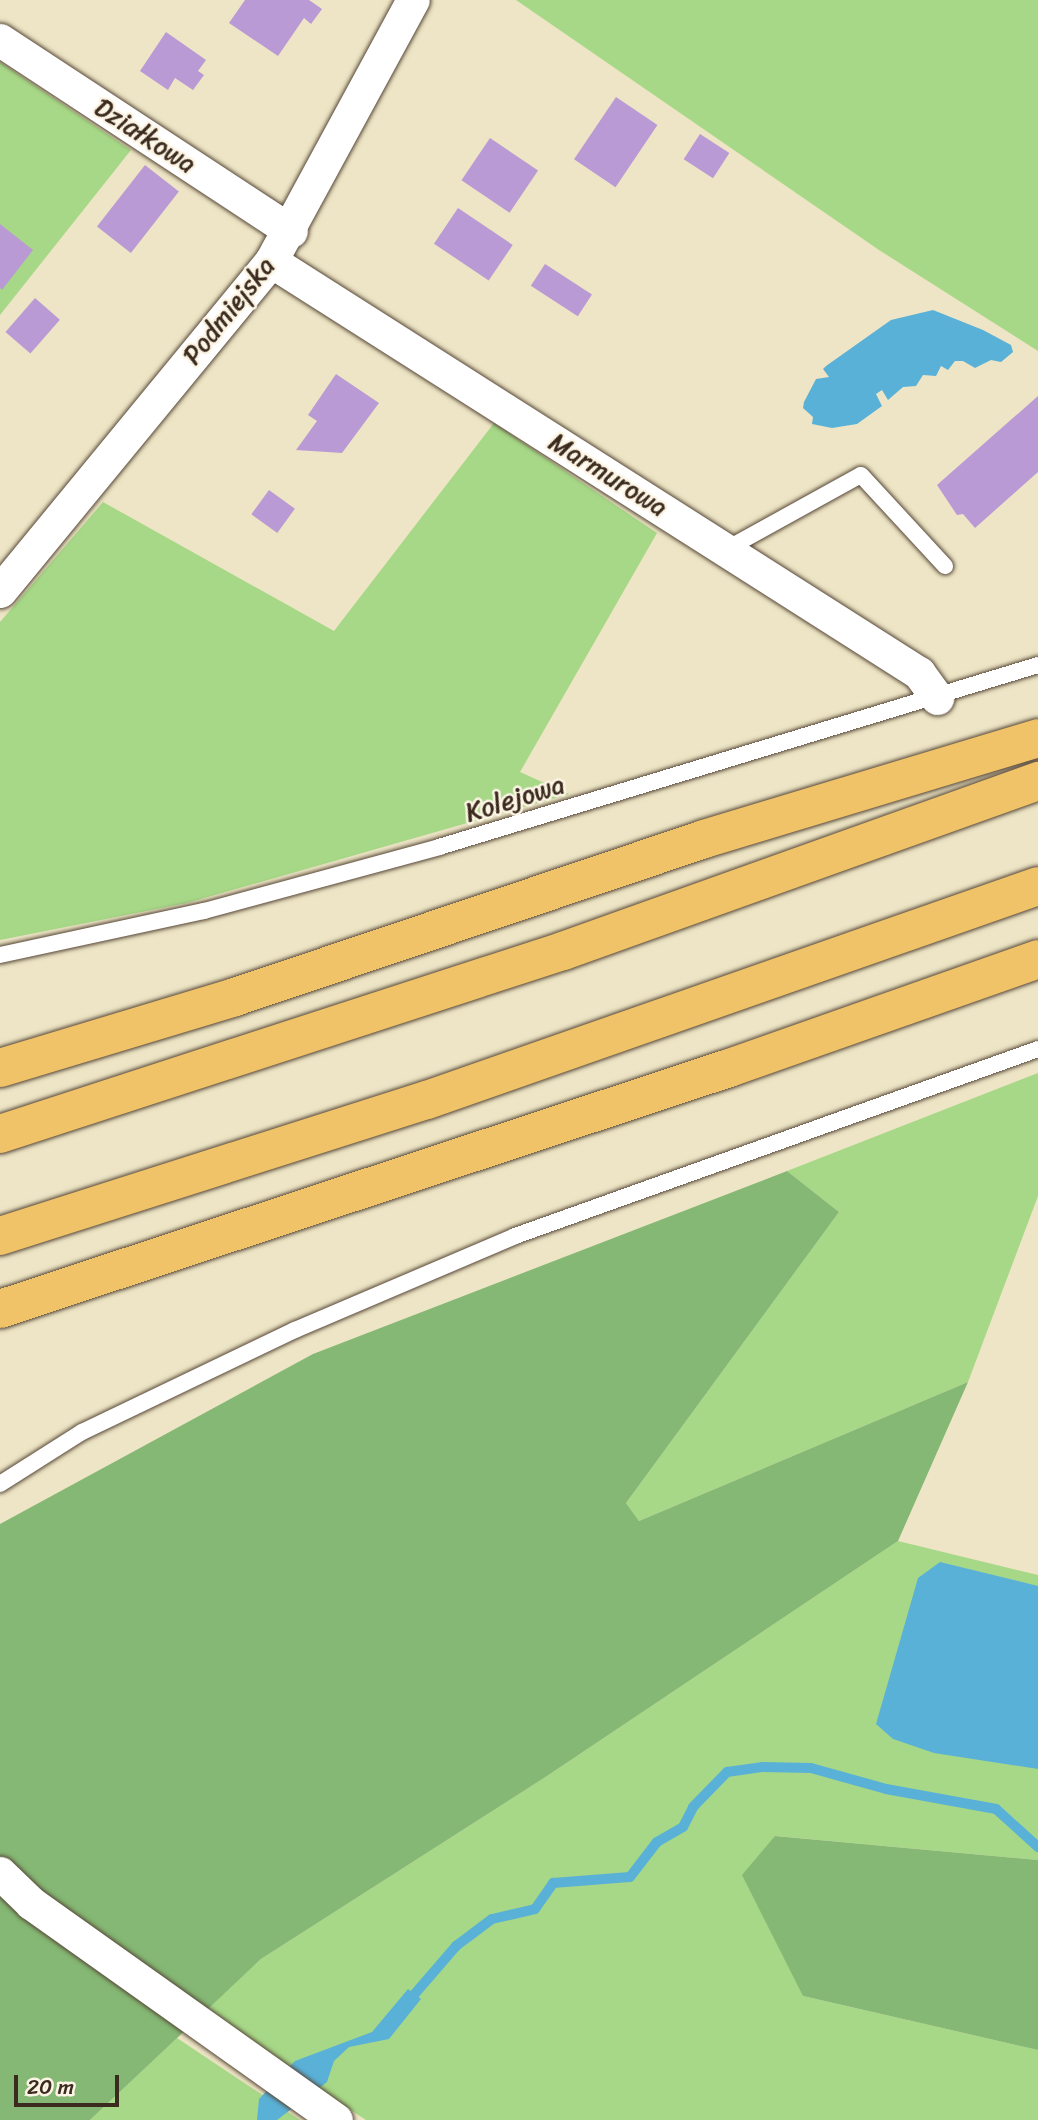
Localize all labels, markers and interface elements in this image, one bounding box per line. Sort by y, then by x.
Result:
street label: Działkowa [89,92,201,180]
street label: Podmiejska [176,251,282,371]
street label: Marmurowa [543,426,673,524]
street label: Kolejowa [462,769,568,829]
scale bar [18,2060,122,2104]
text: 20 m [27,2068,74,2106]

